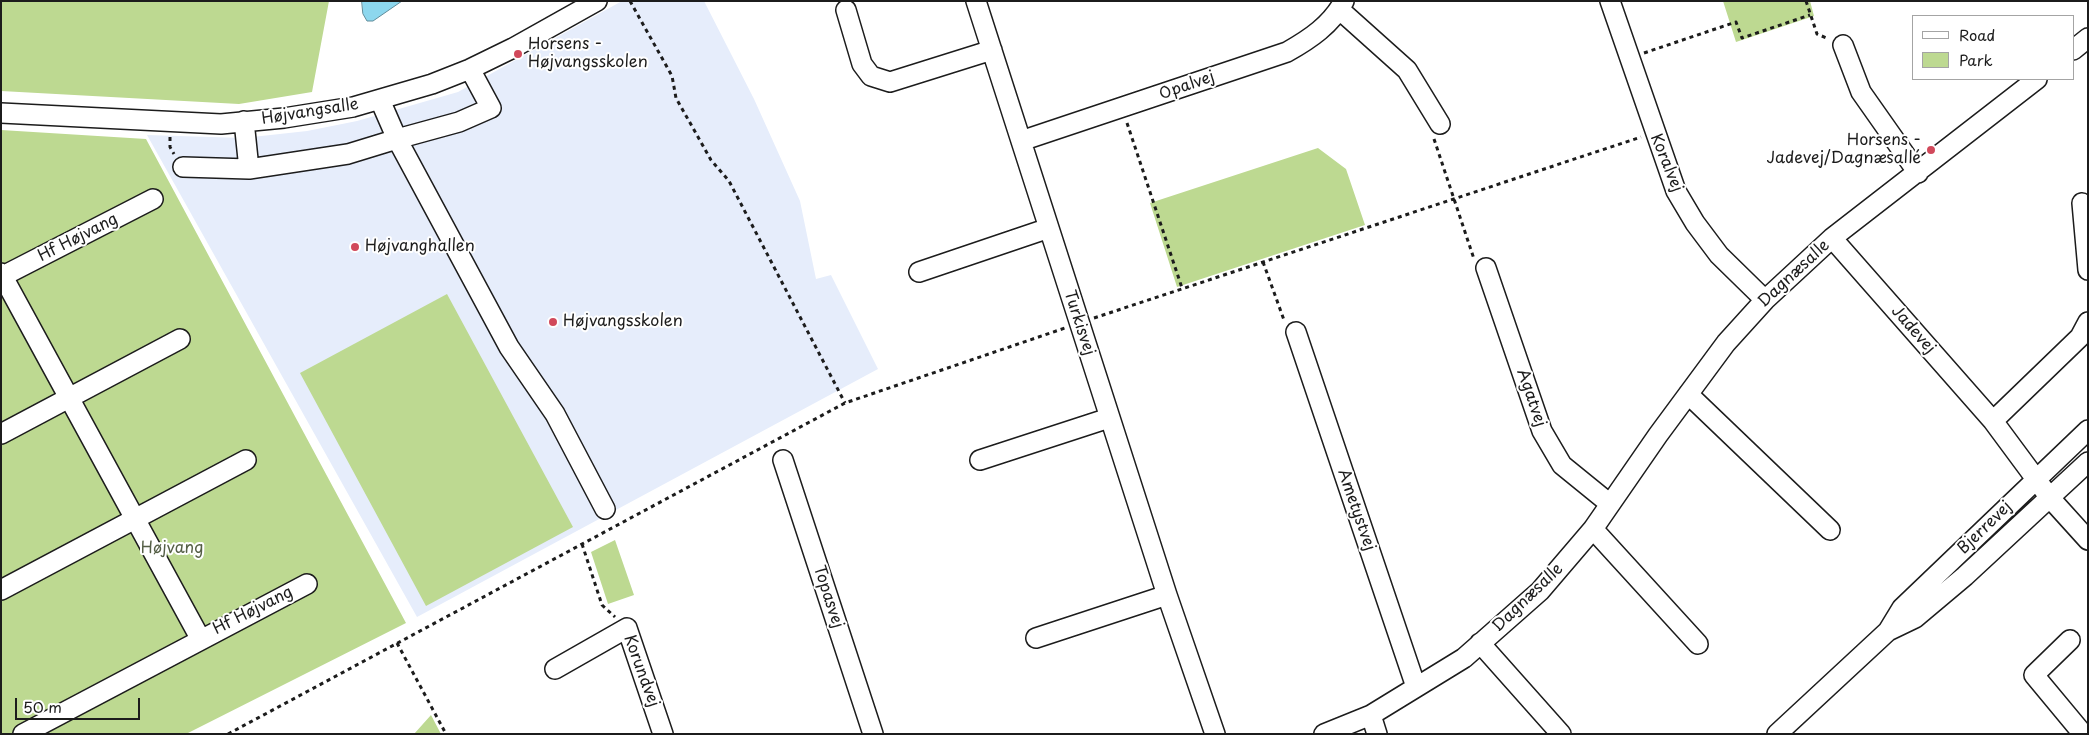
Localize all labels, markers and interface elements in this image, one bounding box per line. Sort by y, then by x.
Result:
legend [1912,15,2074,80]
text: Road [1959,23,1995,46]
place label: Horsens - Højvangsskolen [528,35,648,73]
marker: Horsens - Højvangsskolen [512,48,524,60]
text: Park [1959,48,1993,71]
street label: Opalvej [1157,68,1217,104]
street label: Højvangsalle [260,95,360,129]
street label: Koralvej [1646,131,1686,195]
place label: Horsens - Jadevej/Dagnæsallé [1766,131,1921,169]
marker: Horsens - Jadevej/Dagnæsallé [1925,144,1937,156]
street label: Hf Højvang [35,210,121,266]
street label: Dagnæsalle [1754,236,1834,312]
place label: Højvanghallen [365,237,475,257]
marker: Højvanghallen [349,241,361,253]
street label: Turkisvej [1059,288,1099,358]
street label: Jadevej [1887,302,1939,358]
place label: Højvangsskolen [563,312,683,332]
marker: Højvangsskolen [547,316,559,328]
street label: Agatvej [1512,367,1550,429]
street label: Ametystvej [1333,467,1379,553]
street label: Bjerrevej [1954,498,2016,558]
park label: Højvang [141,539,203,559]
street label: Dagnæsalle [1489,560,1567,636]
street label: Topasvej [809,563,847,631]
street label: Hf Højvang [210,583,296,639]
street label: Korundvej [619,632,663,710]
scale bar [18,688,142,720]
text: 50 m [23,695,62,718]

